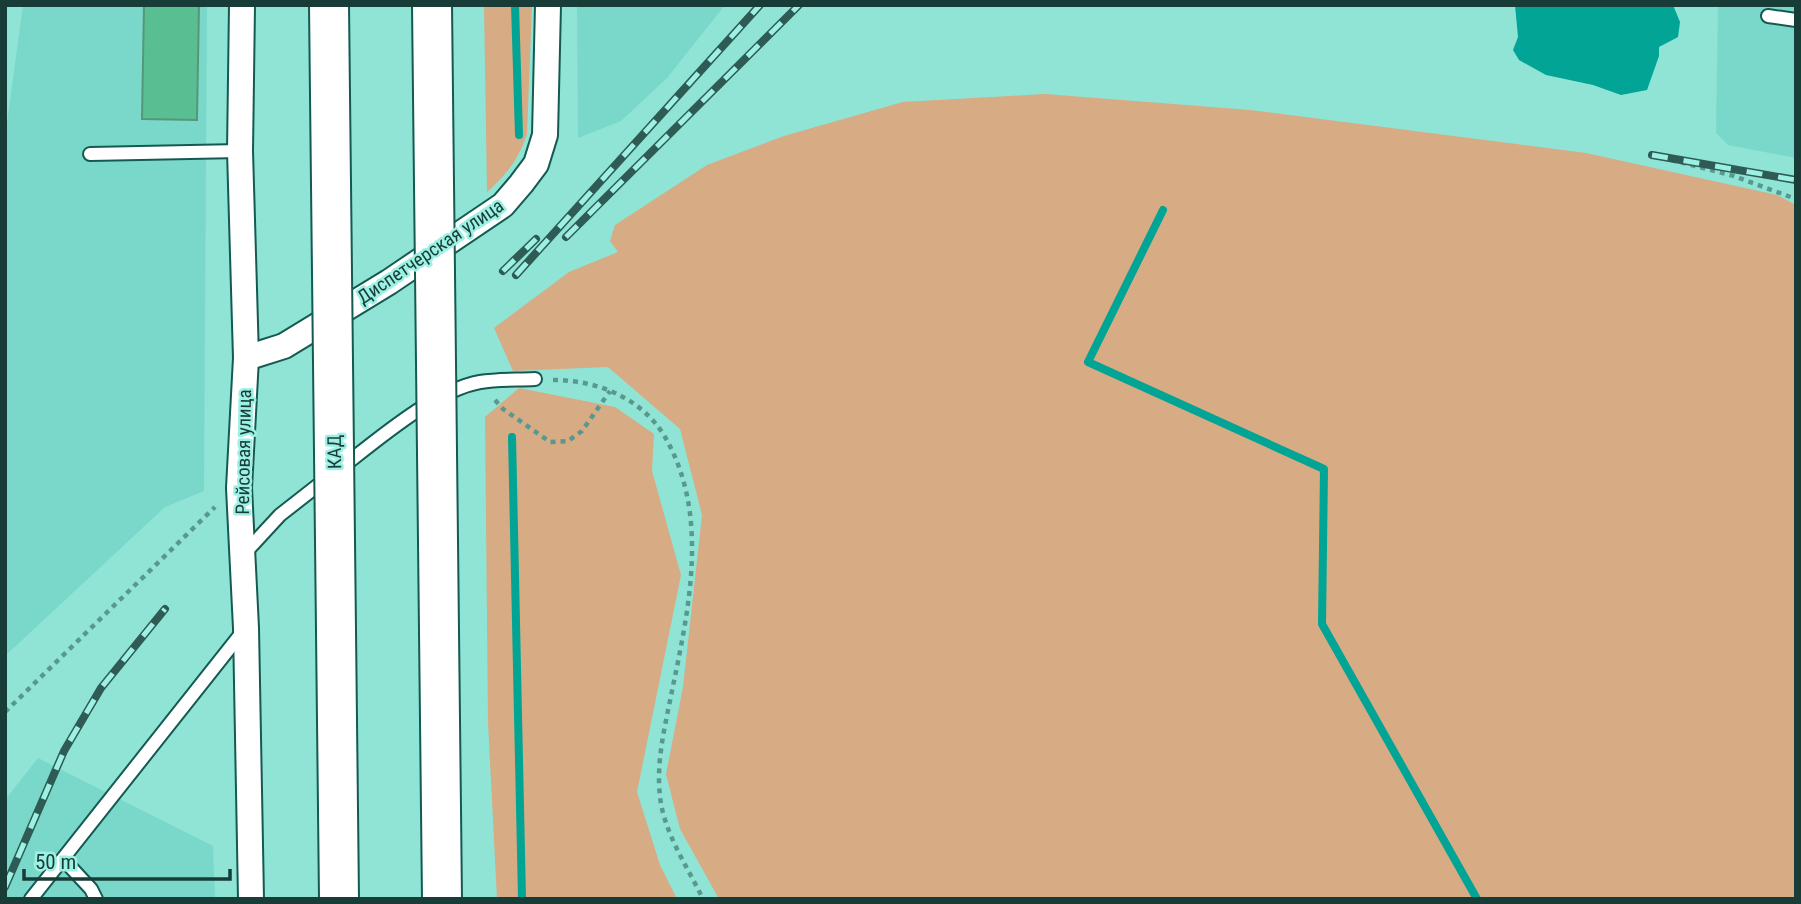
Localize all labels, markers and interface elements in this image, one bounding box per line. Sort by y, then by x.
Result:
street label: Диспетчерская улица [353,194,508,309]
street label: Рейсовая улица [231,389,256,515]
street label: КАД [323,435,346,469]
scale bar [24,838,231,882]
text: 50 m [35,850,76,874]

